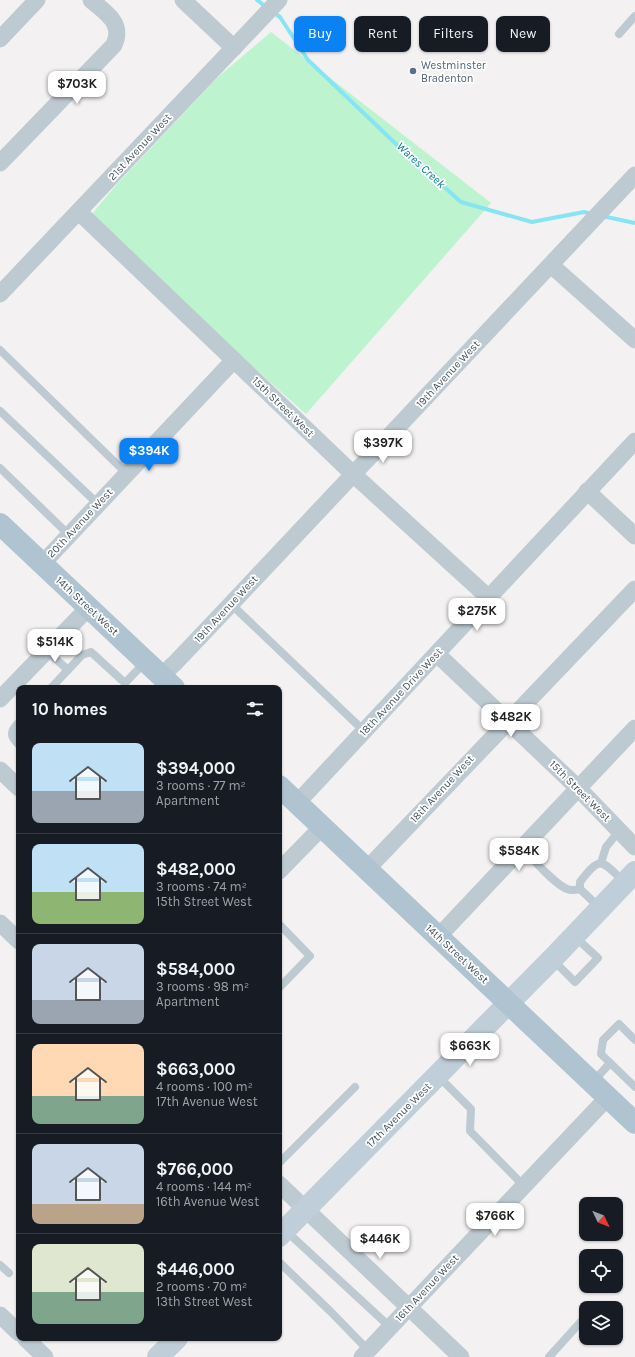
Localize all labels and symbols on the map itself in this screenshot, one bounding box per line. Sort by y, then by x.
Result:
place label: Westminster Bradenton [421,59,486,85]
marker: Westminster Bradenton [408,66,418,76]
pin: $703K [49,71,105,105]
street label: 21st Avenue West [106,111,174,183]
water label: Wares Creek [394,139,449,192]
street label: 19th Avenue West [413,338,483,410]
street label: 15th Street West [249,374,317,440]
pin: $397K [355,430,411,464]
pin: $394K [121,438,177,472]
street label: 20th Avenue West [45,486,115,560]
street label: 19th Avenue West [191,573,261,645]
street label: 14th Street West [53,574,121,638]
pin: $275K [449,598,505,632]
pin: $514K [27,629,83,663]
street label: 18th Avenue Drive West [357,645,445,739]
pin: $482K [483,704,539,738]
street label: 18th Avenue West [407,753,477,825]
street label: 15th Street West [547,758,613,824]
pin: $584K [491,838,547,872]
street label: 14th Street West [423,922,491,986]
pin: $663K [442,1033,498,1067]
street label: 17th Avenue West [364,1080,434,1150]
north arrow [579,1197,623,1241]
pin: $766K [467,1203,523,1237]
pin: $446K [352,1226,408,1260]
street label: 16th Avenue West [393,1252,461,1324]

